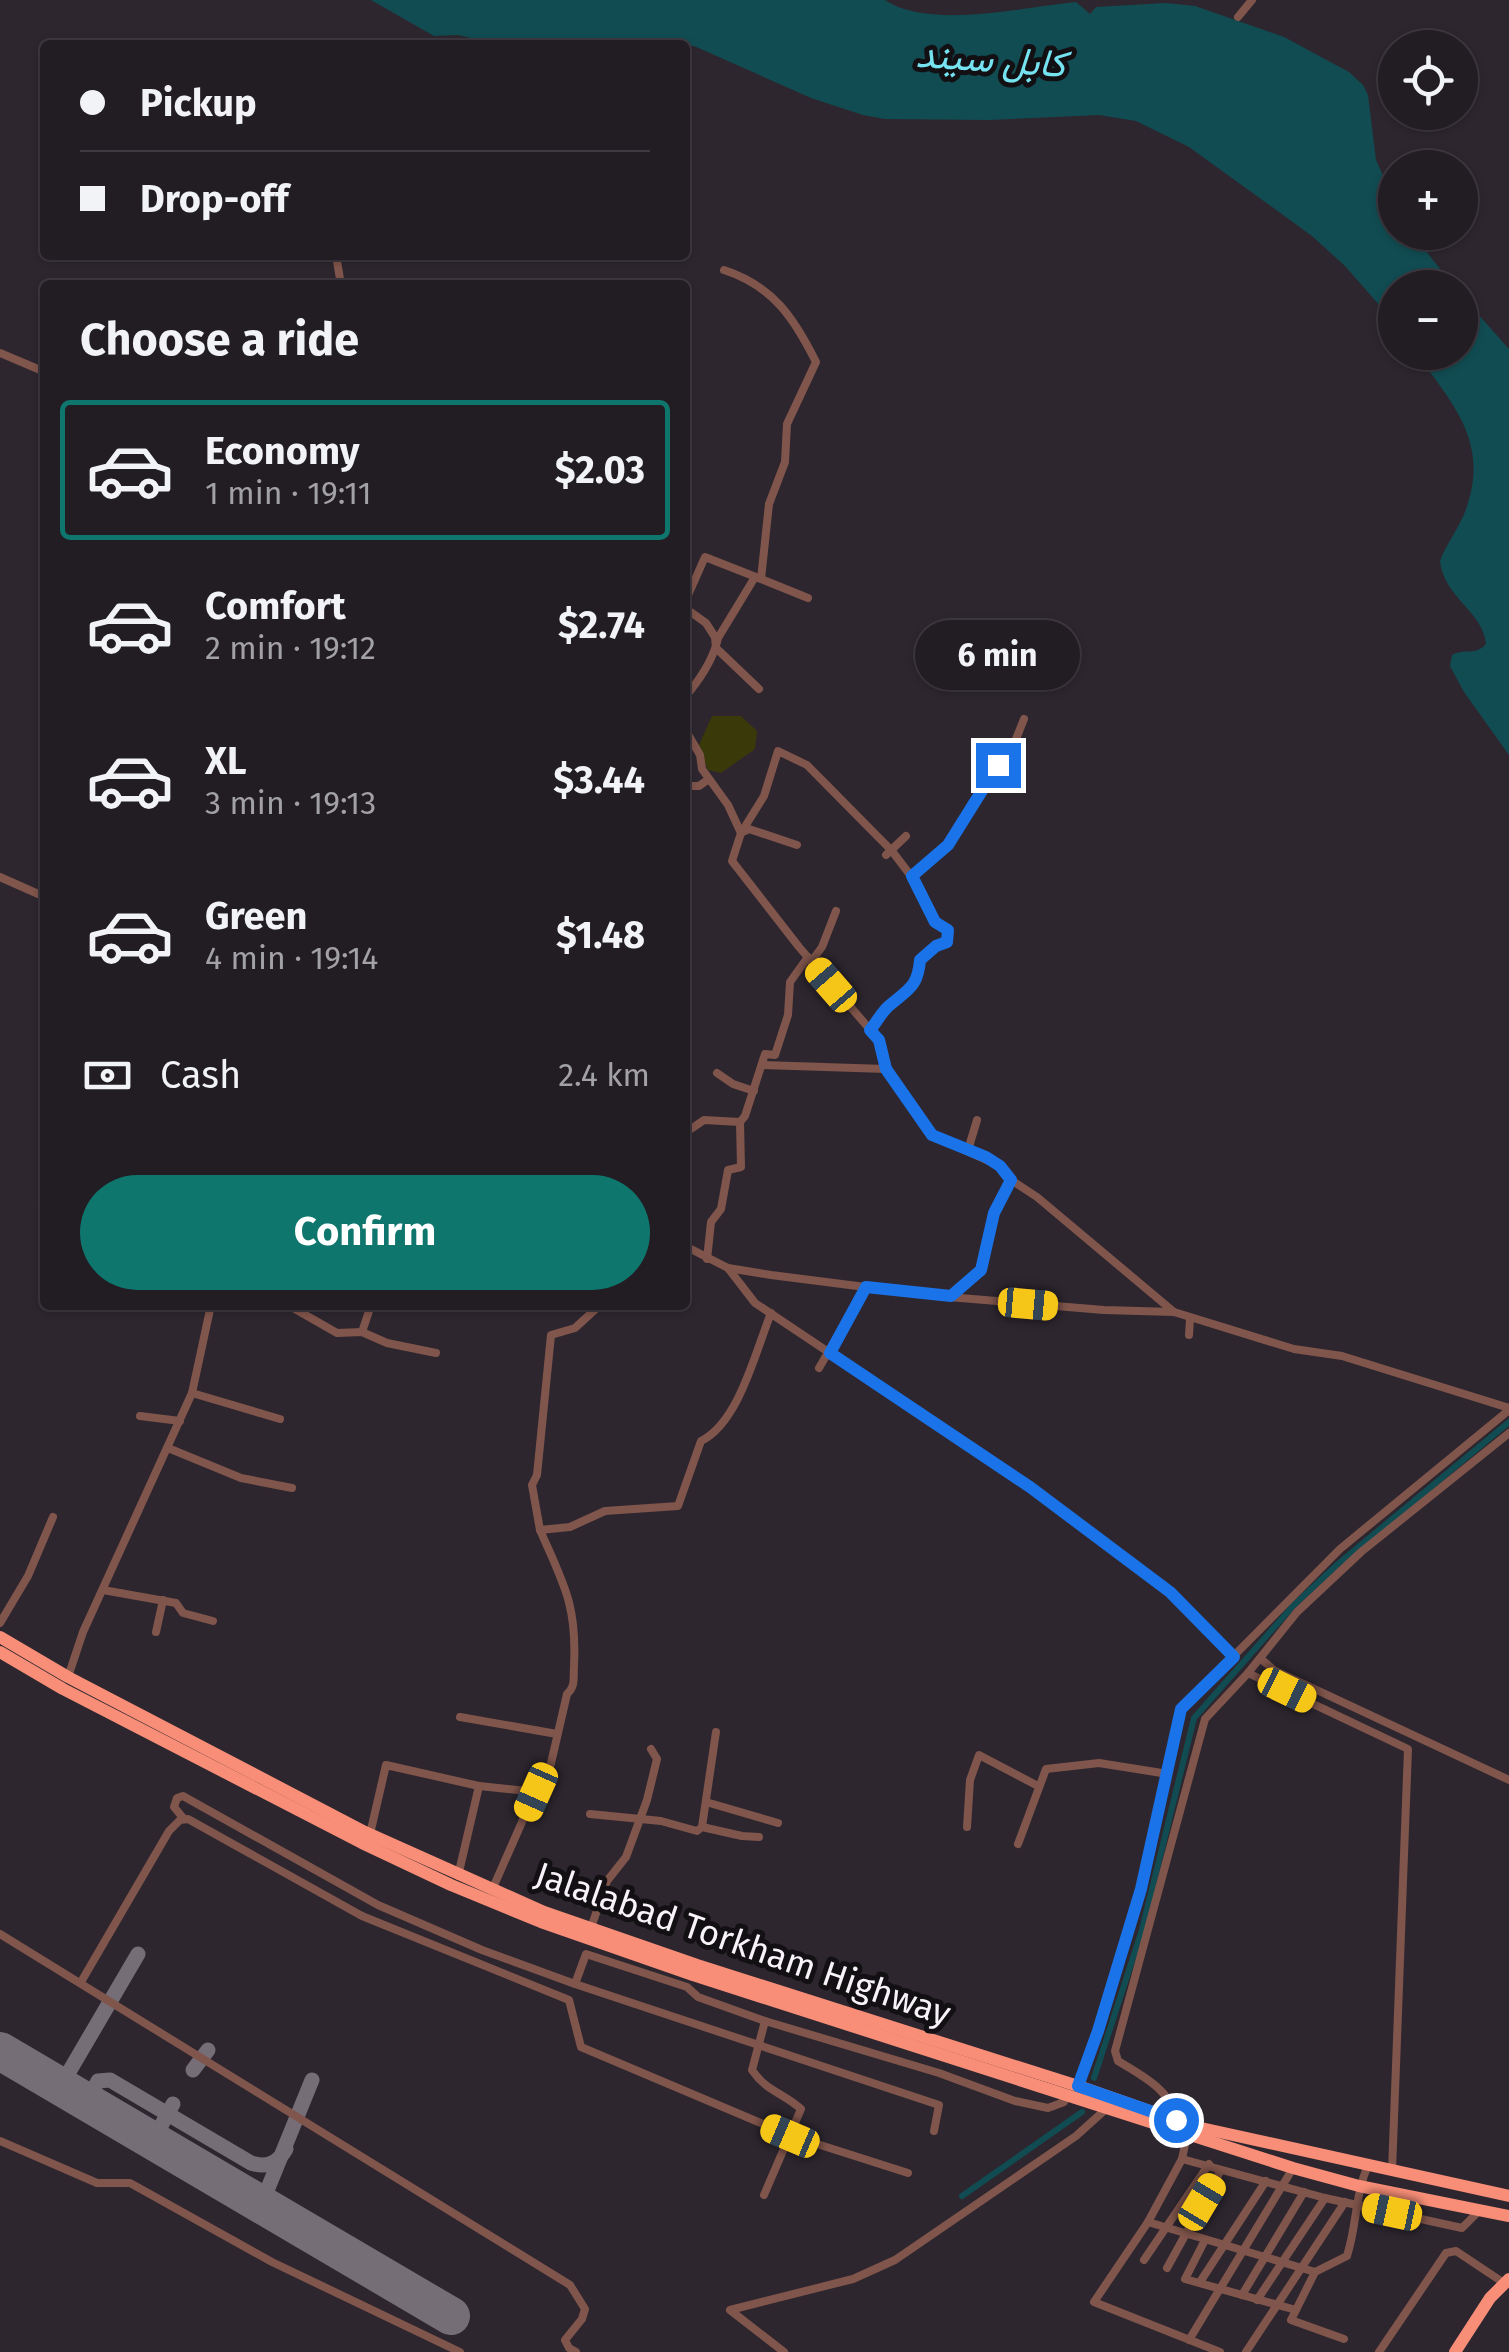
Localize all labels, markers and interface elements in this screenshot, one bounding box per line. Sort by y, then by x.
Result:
map controls [1378,30,1478,370]
button: locate [1378,30,1478,130]
water label: کابل سيند [915,31,1074,88]
text: Pickup [140,80,257,126]
button: + [1378,150,1478,250]
text: Drop-off [140,176,288,222]
button: − [1378,270,1478,370]
text: Choose a ride [80,313,359,367]
icon: car [85,425,175,515]
text: Economy [205,428,360,474]
text: $2.03 [555,447,645,493]
text: 1 min · 19:11 [205,474,372,512]
icon: car [85,580,175,670]
text: Comfort [205,583,346,629]
text: $2.74 [558,602,645,648]
callout: 6 min [916,620,1080,690]
text: 2 min · 19:12 [205,629,376,667]
text: 6 min [957,636,1038,674]
icon: car [85,735,175,825]
text: XL [205,738,247,784]
route end [976,743,1021,788]
text: $3.44 [553,757,645,803]
text: 3 min · 19:13 [205,784,376,822]
icon: car [85,890,175,980]
text: Green [205,893,308,939]
text: $1.48 [556,912,645,958]
text: 4 min · 19:14 [205,939,378,977]
car [800,953,862,1017]
icon: cash [80,1048,135,1103]
text: Cash [160,1052,241,1098]
text: 2.4 km [558,1056,650,1094]
button: Confirm [80,1175,650,1290]
car [997,1286,1059,1322]
car [1253,1663,1321,1717]
car [510,1758,562,1826]
street label: Jalalabad Torkham Highway [530,1853,956,2035]
route start [1154,2098,1199,2143]
car [757,2110,823,2162]
car [1174,2169,1230,2235]
car [1360,2191,1424,2233]

